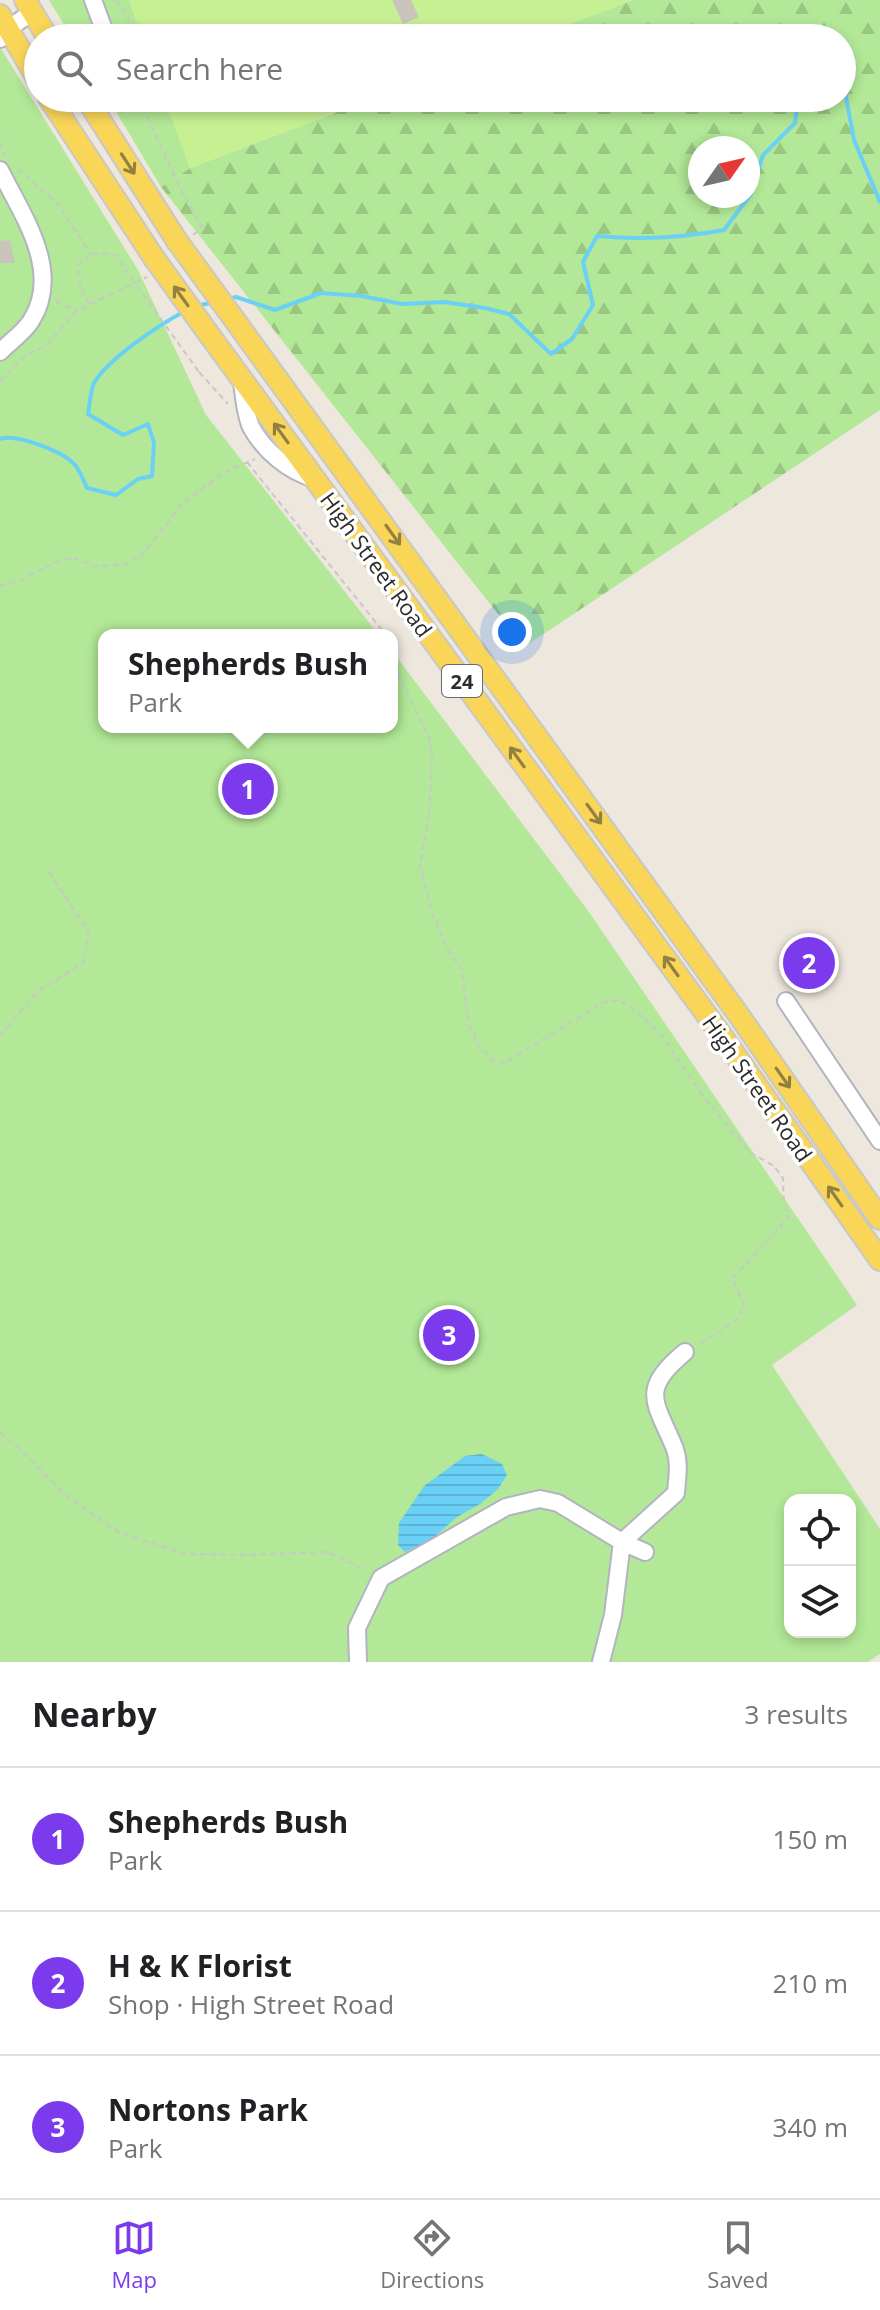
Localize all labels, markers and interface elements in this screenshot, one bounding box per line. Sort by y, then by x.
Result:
search box [24,24,856,112]
icon: search [52,46,96,90]
text: Search here [116,48,283,89]
north arrow [688,136,760,208]
one-way arrow [119,152,136,174]
one-way arrow [173,285,189,307]
one-way arrow [273,423,290,445]
street label: High Street Road [314,485,440,643]
one-way arrow [385,523,401,545]
your location [492,612,532,652]
popup [98,629,398,733]
text: Shepherds Bush [128,643,368,684]
road number: 24 [442,665,482,697]
text: Park [128,684,182,720]
one-way arrow [509,746,526,768]
pin: 1 [222,759,274,819]
one-way arrow [586,802,602,824]
pin: 2 [783,933,835,993]
one-way arrow [662,956,679,978]
street label: High Street Road [696,1009,820,1167]
one-way arrow [775,1067,791,1089]
one-way arrow [827,1186,844,1207]
pin: 3 [423,1305,475,1365]
map controls [784,1494,856,1638]
button: locate [784,1494,856,1566]
button: layers [784,1566,856,1638]
text: Nearby [32,1691,157,1737]
text: 3 results [745,1696,848,1732]
text: Shepherds Bush [108,1801,348,1842]
text: 1 [51,1821,65,1857]
text: 150 m [773,1821,848,1857]
text: Park [108,1842,162,1878]
text: H & K Florist [108,1945,292,1986]
text: 2 [51,1965,65,2001]
text: 210 m [773,1965,848,2001]
text: Shop · High Street Road [108,1986,394,2022]
text: Nortons Park [108,2089,308,2130]
text: 3 [51,2109,65,2145]
text: 340 m [773,2109,848,2145]
text: Park [108,2130,162,2166]
tab: Map [112,2216,157,2294]
tab: Directions [380,2216,484,2294]
tab: Saved [707,2216,768,2294]

